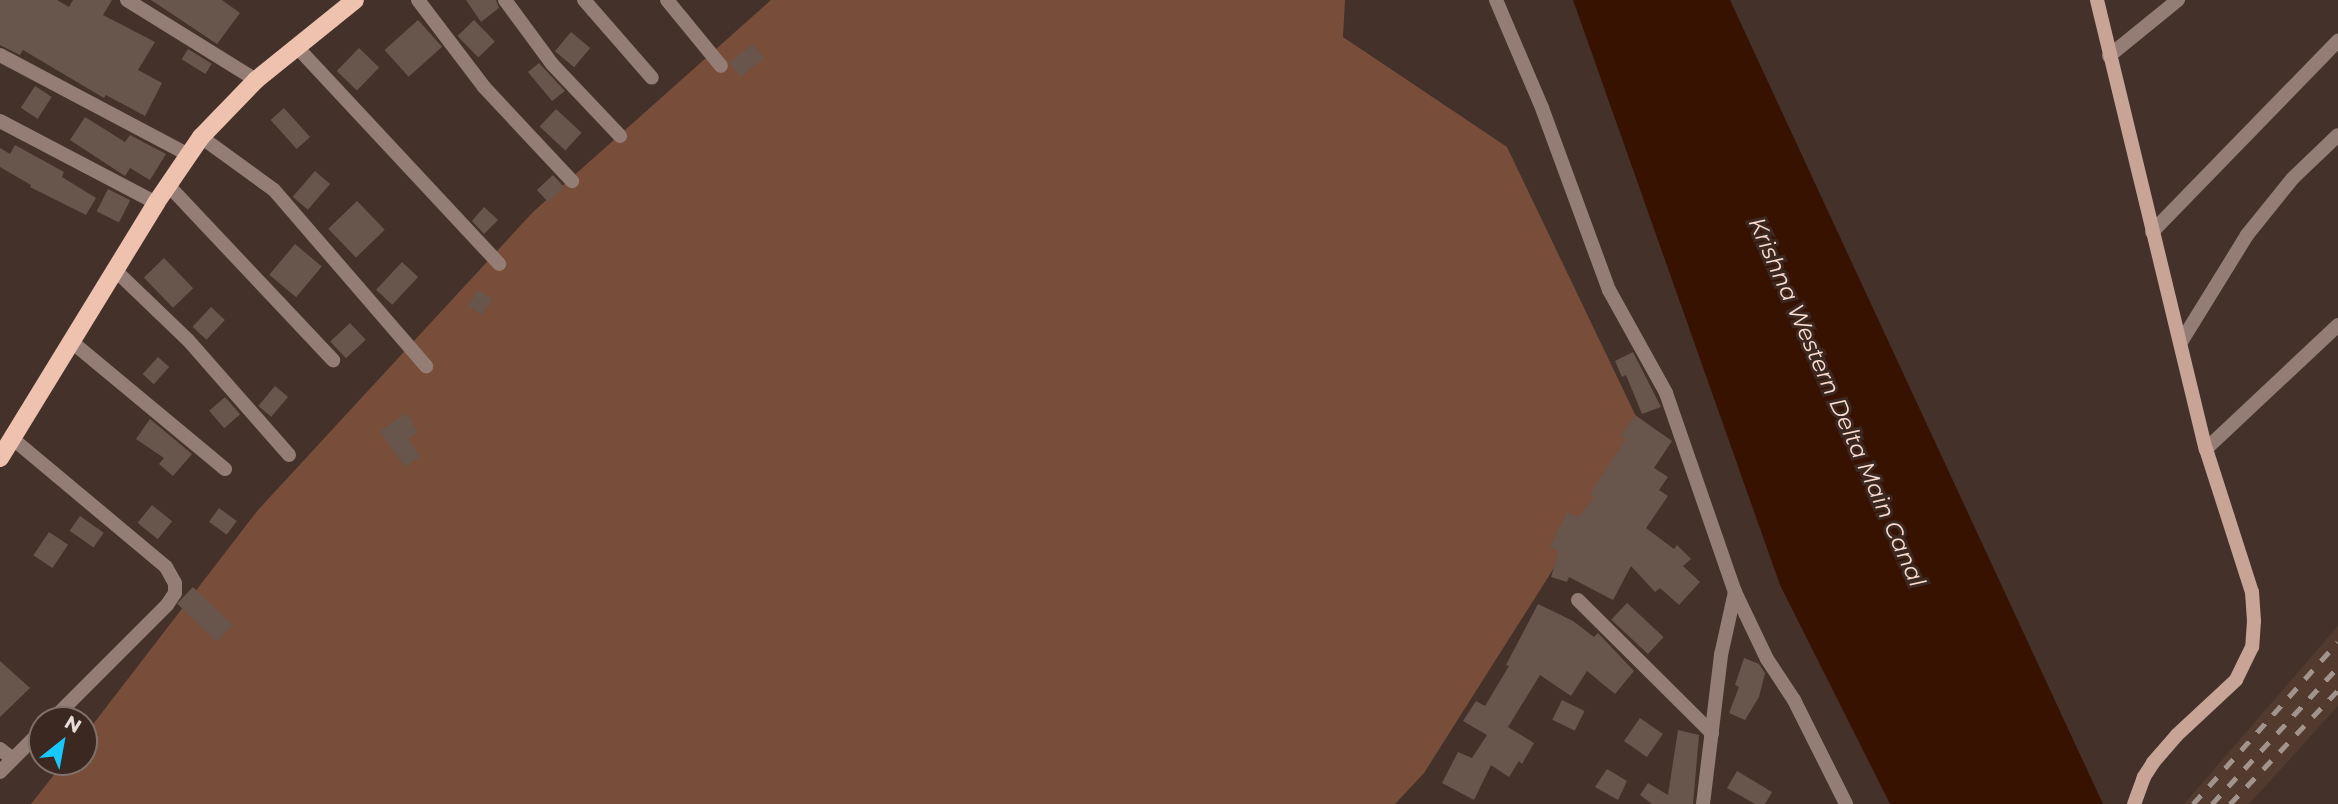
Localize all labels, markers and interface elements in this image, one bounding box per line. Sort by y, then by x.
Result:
water label: Krishna Western Delta Main Canal [1743,213,1931,591]
north arrow [28,706,98,776]
text: N [61,710,86,738]

